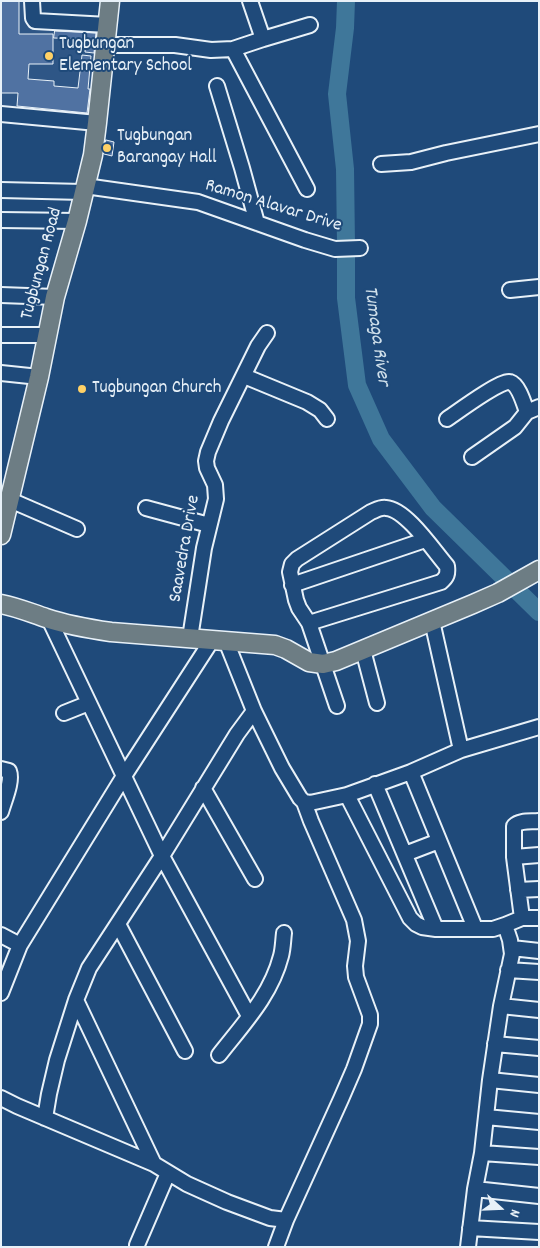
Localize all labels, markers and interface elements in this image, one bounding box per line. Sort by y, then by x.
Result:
place label: Tugbungan Elementary School [59,34,192,78]
marker: Tugbungan Elementary School [43,50,55,62]
place label: Tugbungan Barangay Hall [117,126,217,170]
marker: Tugbungan Barangay Hall [101,142,113,154]
street label: Ramon Alavar Drive [202,175,344,239]
street label: Tugbungan Road [17,205,69,323]
water label: Tumaga River [356,285,394,387]
place label: Tugbungan Church [92,378,221,400]
marker: Tugbungan Church [76,383,88,395]
street label: Saavedra Drive [165,494,207,604]
north arrow [475,1183,525,1233]
text: N [504,1206,525,1220]

